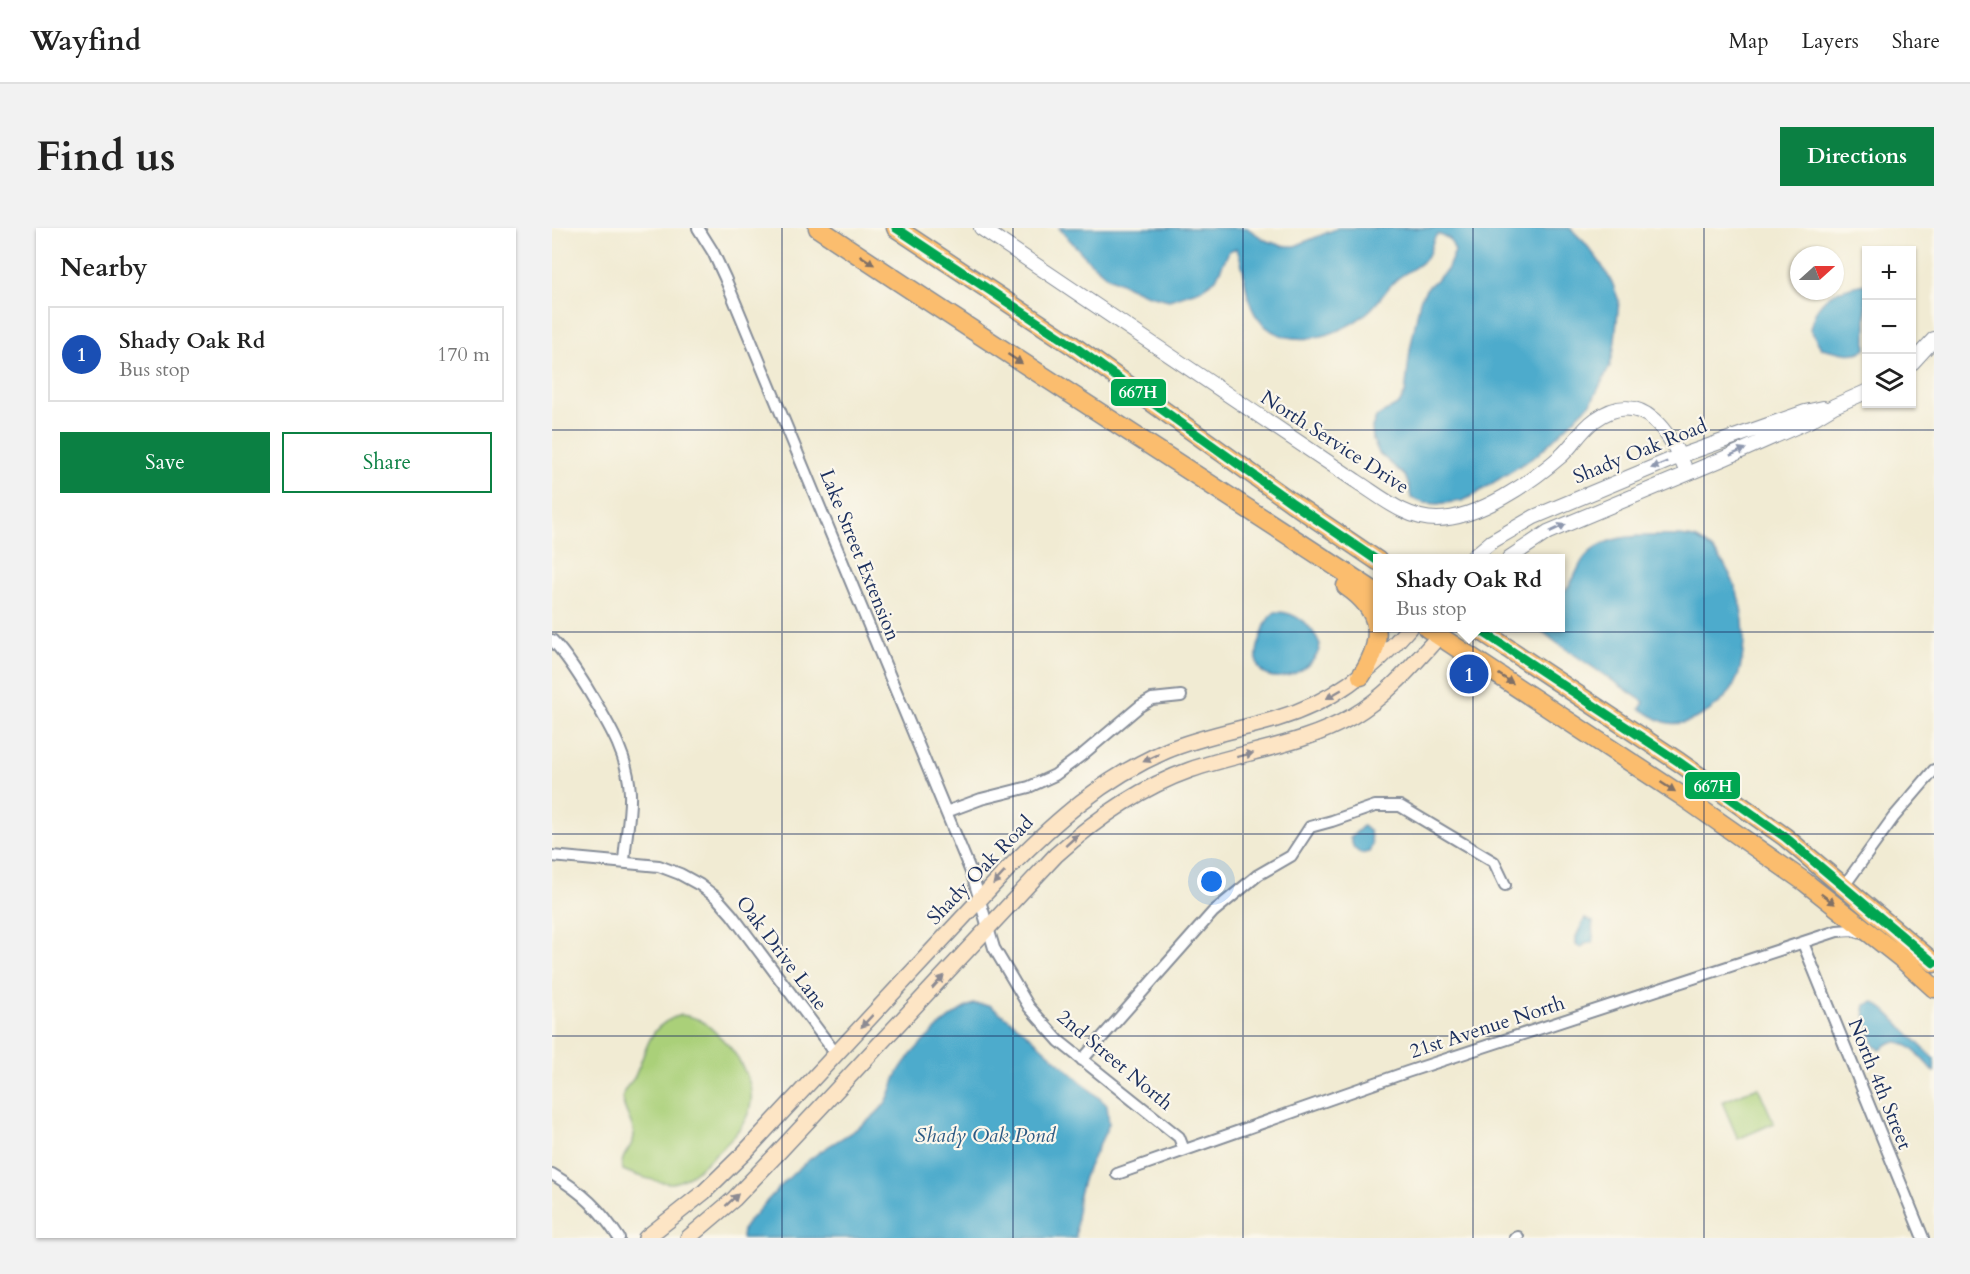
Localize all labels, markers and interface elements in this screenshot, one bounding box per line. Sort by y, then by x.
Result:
text: Wayfind [30,22,141,60]
text: Map [1729,27,1769,56]
text: Layers [1802,27,1859,56]
text: Share [1892,27,1940,56]
button: Directions [1780,127,1934,186]
text: Find us [36,128,176,185]
north arrow [1790,246,1844,300]
map controls [1862,246,1916,408]
button: + [1862,246,1916,300]
text: Nearby [60,250,148,285]
one-way arrow [858,255,875,266]
button: − [1862,300,1916,354]
text: Shady Oak Rd [119,326,265,356]
text: 1 [76,341,87,368]
text: 170 m [437,341,490,368]
one-way arrow [1007,353,1023,365]
button: layers [1862,354,1916,408]
text: Bus stop [119,356,190,383]
line badge: 667H [1110,378,1167,407]
text: 667H [1119,382,1157,404]
street label: North Service Drive [1256,384,1414,500]
street label: Shady Oak Road [1569,412,1711,490]
button: Save [60,432,270,493]
button: Share [282,432,492,493]
one-way arrow [1730,448,1747,457]
one-way arrow [1650,460,1668,470]
street label: Lake Street Extension [813,465,907,645]
one-way arrow [1550,523,1567,532]
popup [1373,554,1565,632]
text: Shady Oak Rd [1396,565,1542,595]
text: Bus stop [1396,595,1467,622]
pin: 1 [1450,652,1488,696]
one-way arrow [1498,673,1514,684]
one-way arrow [1326,688,1342,699]
one-way arrow [1236,749,1254,759]
one-way arrow [1143,754,1160,763]
line badge: 667H [1684,771,1741,800]
text: 667H [1694,776,1732,798]
one-way arrow [1660,781,1676,792]
street label: Shady Oak Road [921,809,1039,931]
one-way arrow [1064,834,1079,847]
your location [1197,867,1226,896]
one-way arrow [992,871,1006,886]
street label: Oak Drive Lane [730,890,834,1016]
one-way arrow [1820,893,1835,905]
one-way arrow [931,974,945,989]
street label: 21st Avenue North [1406,989,1568,1065]
street label: 2nd Street North [1051,1004,1179,1116]
one-way arrow [860,1014,874,1028]
street label: North 4th Street [1841,1015,1919,1154]
water label: Shady Oak Pond [915,1121,1056,1150]
one-way arrow [725,1193,739,1207]

